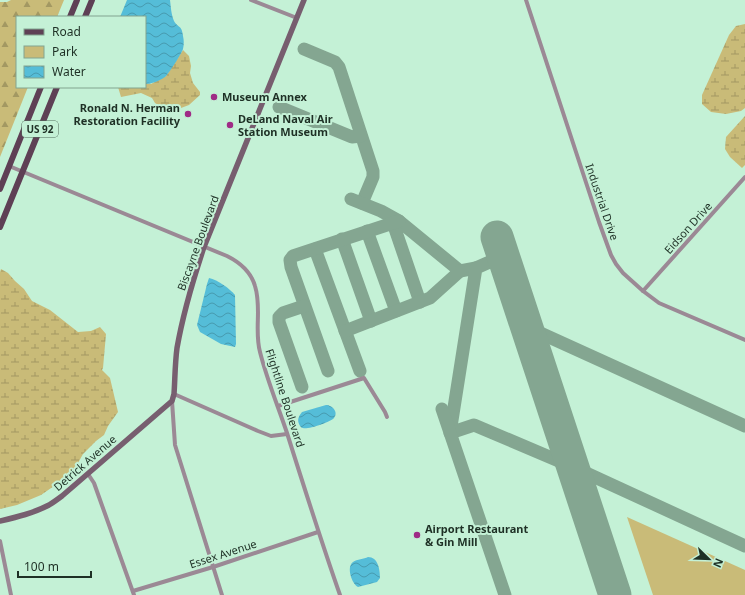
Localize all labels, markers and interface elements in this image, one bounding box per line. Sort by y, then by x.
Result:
legend [16,16,146,88]
text: Road [52,23,81,40]
text: Park [52,43,78,60]
text: Water [52,63,86,80]
place label: Museum Annex [222,89,308,104]
marker: Museum Annex [209,92,219,102]
place label: Ronald N. Herman Restoration Facility [74,100,181,128]
marker: Ronald N. Herman Restoration Facility [183,109,193,119]
place label: DeLand Naval Air Station Museum [238,111,333,139]
marker: DeLand Naval Air Station Museum [225,120,235,130]
road number: US 92 [22,121,58,137]
street label: Industrial Drive [582,162,623,242]
street label: Biscayne Boulevard [173,193,222,293]
street label: Eidson Drive [660,199,715,257]
street label: Flightline Boulevard [262,347,308,449]
street label: Detrick Avenue [50,431,119,494]
place label: Airport Restaurant & Gin Mill [425,521,528,549]
marker: Airport Restaurant & Gin Mill [412,530,422,540]
street label: Essex Avenue [187,536,258,571]
north arrow [689,539,729,579]
scale bar [18,553,91,579]
text: N [710,556,727,570]
text: 100 m [24,558,59,575]

